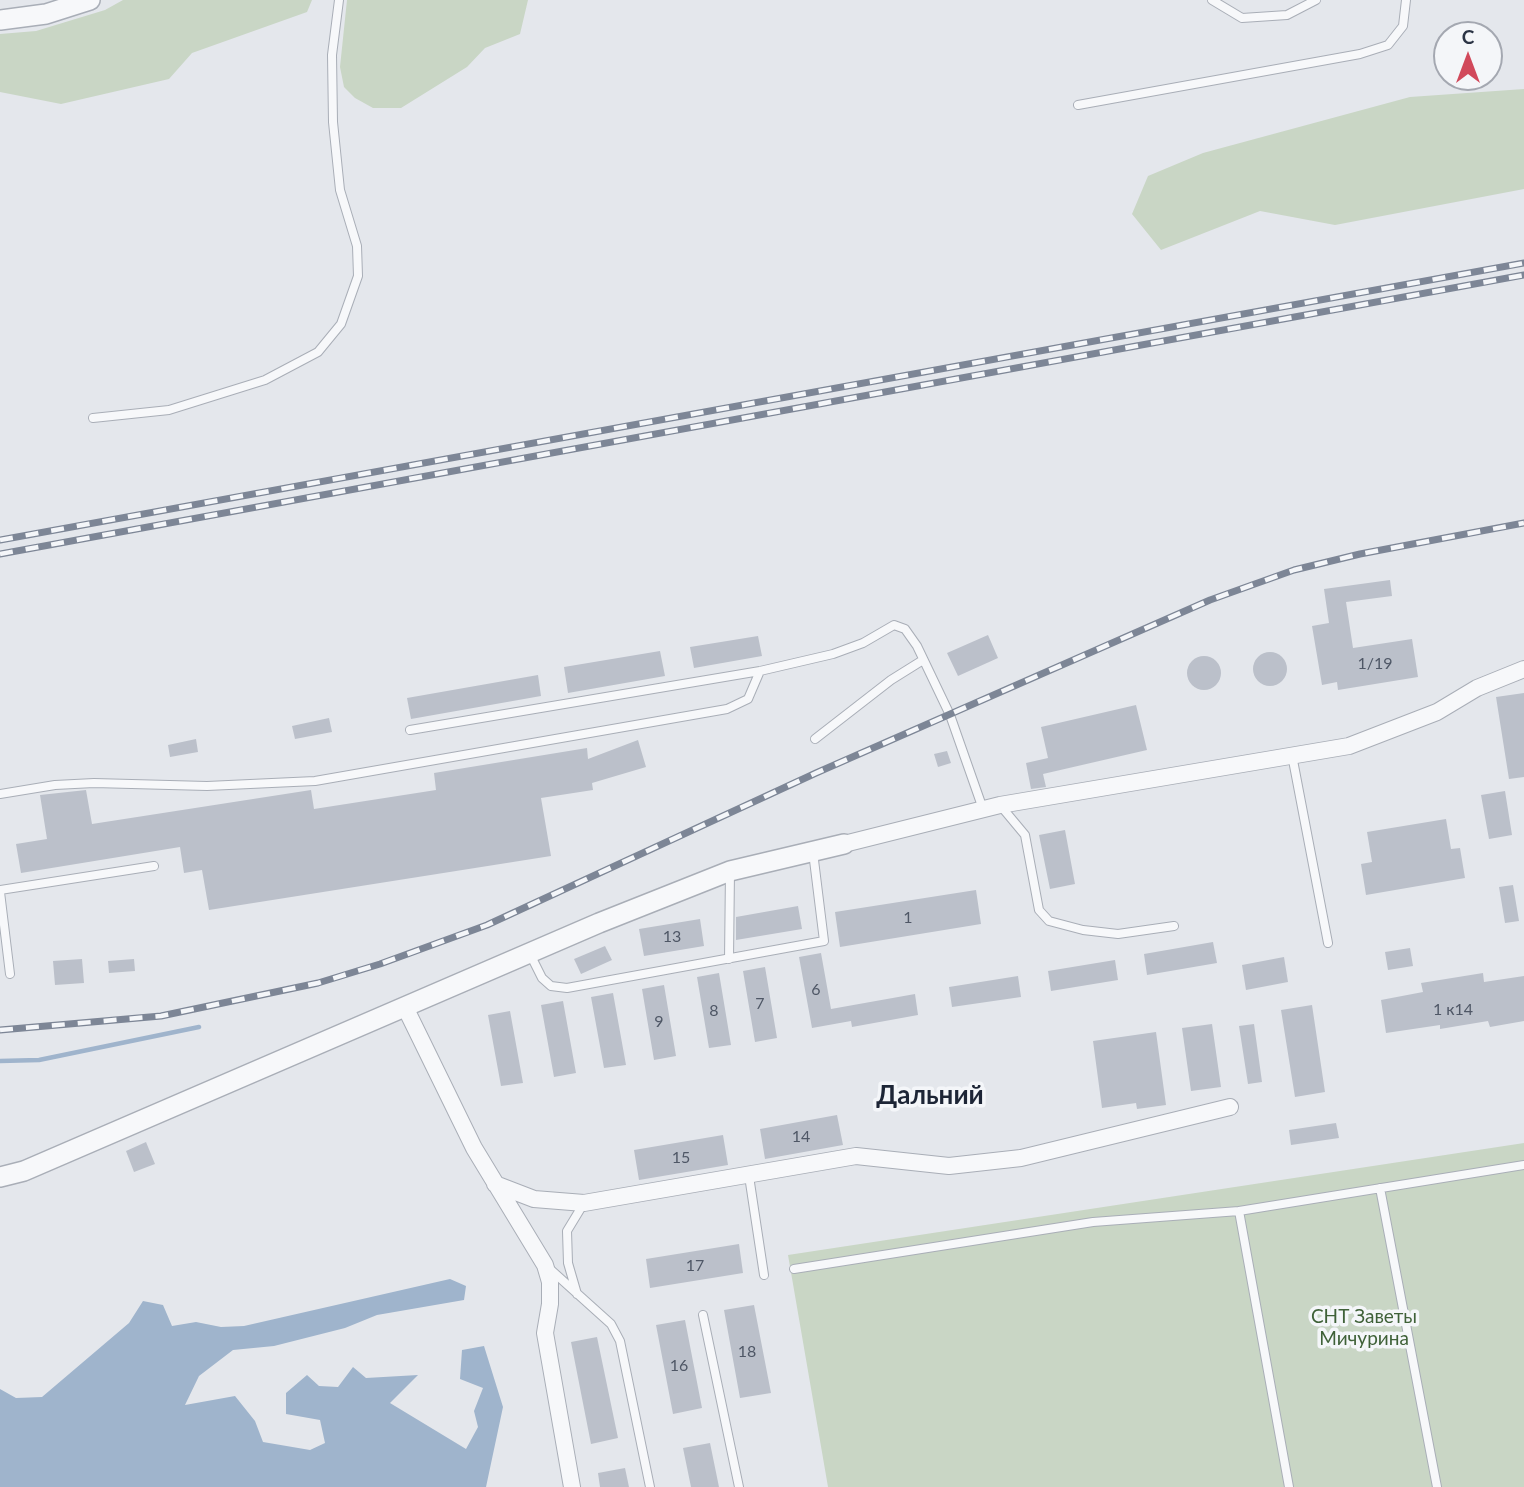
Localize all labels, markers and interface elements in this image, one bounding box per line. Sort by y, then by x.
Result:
north arrow [1433,21,1503,91]
text: С [1462,25,1474,48]
house number: 1/19 [1357,654,1393,674]
house number: 1 [903,908,913,928]
house number: 13 [663,927,681,947]
house number: 6 [811,980,821,1000]
house number: 7 [755,994,765,1014]
house number: 1 к14 [1433,1000,1473,1020]
house number: 8 [709,1001,719,1021]
house number: 9 [654,1012,664,1032]
district label: Дальний [876,1080,984,1112]
house number: 14 [792,1127,810,1147]
house number: 15 [672,1148,690,1168]
house number: 17 [686,1256,704,1276]
park label: СНТ Заветы Мичурина [1311,1306,1417,1350]
house number: 18 [738,1342,756,1362]
house number: 16 [670,1356,688,1376]

